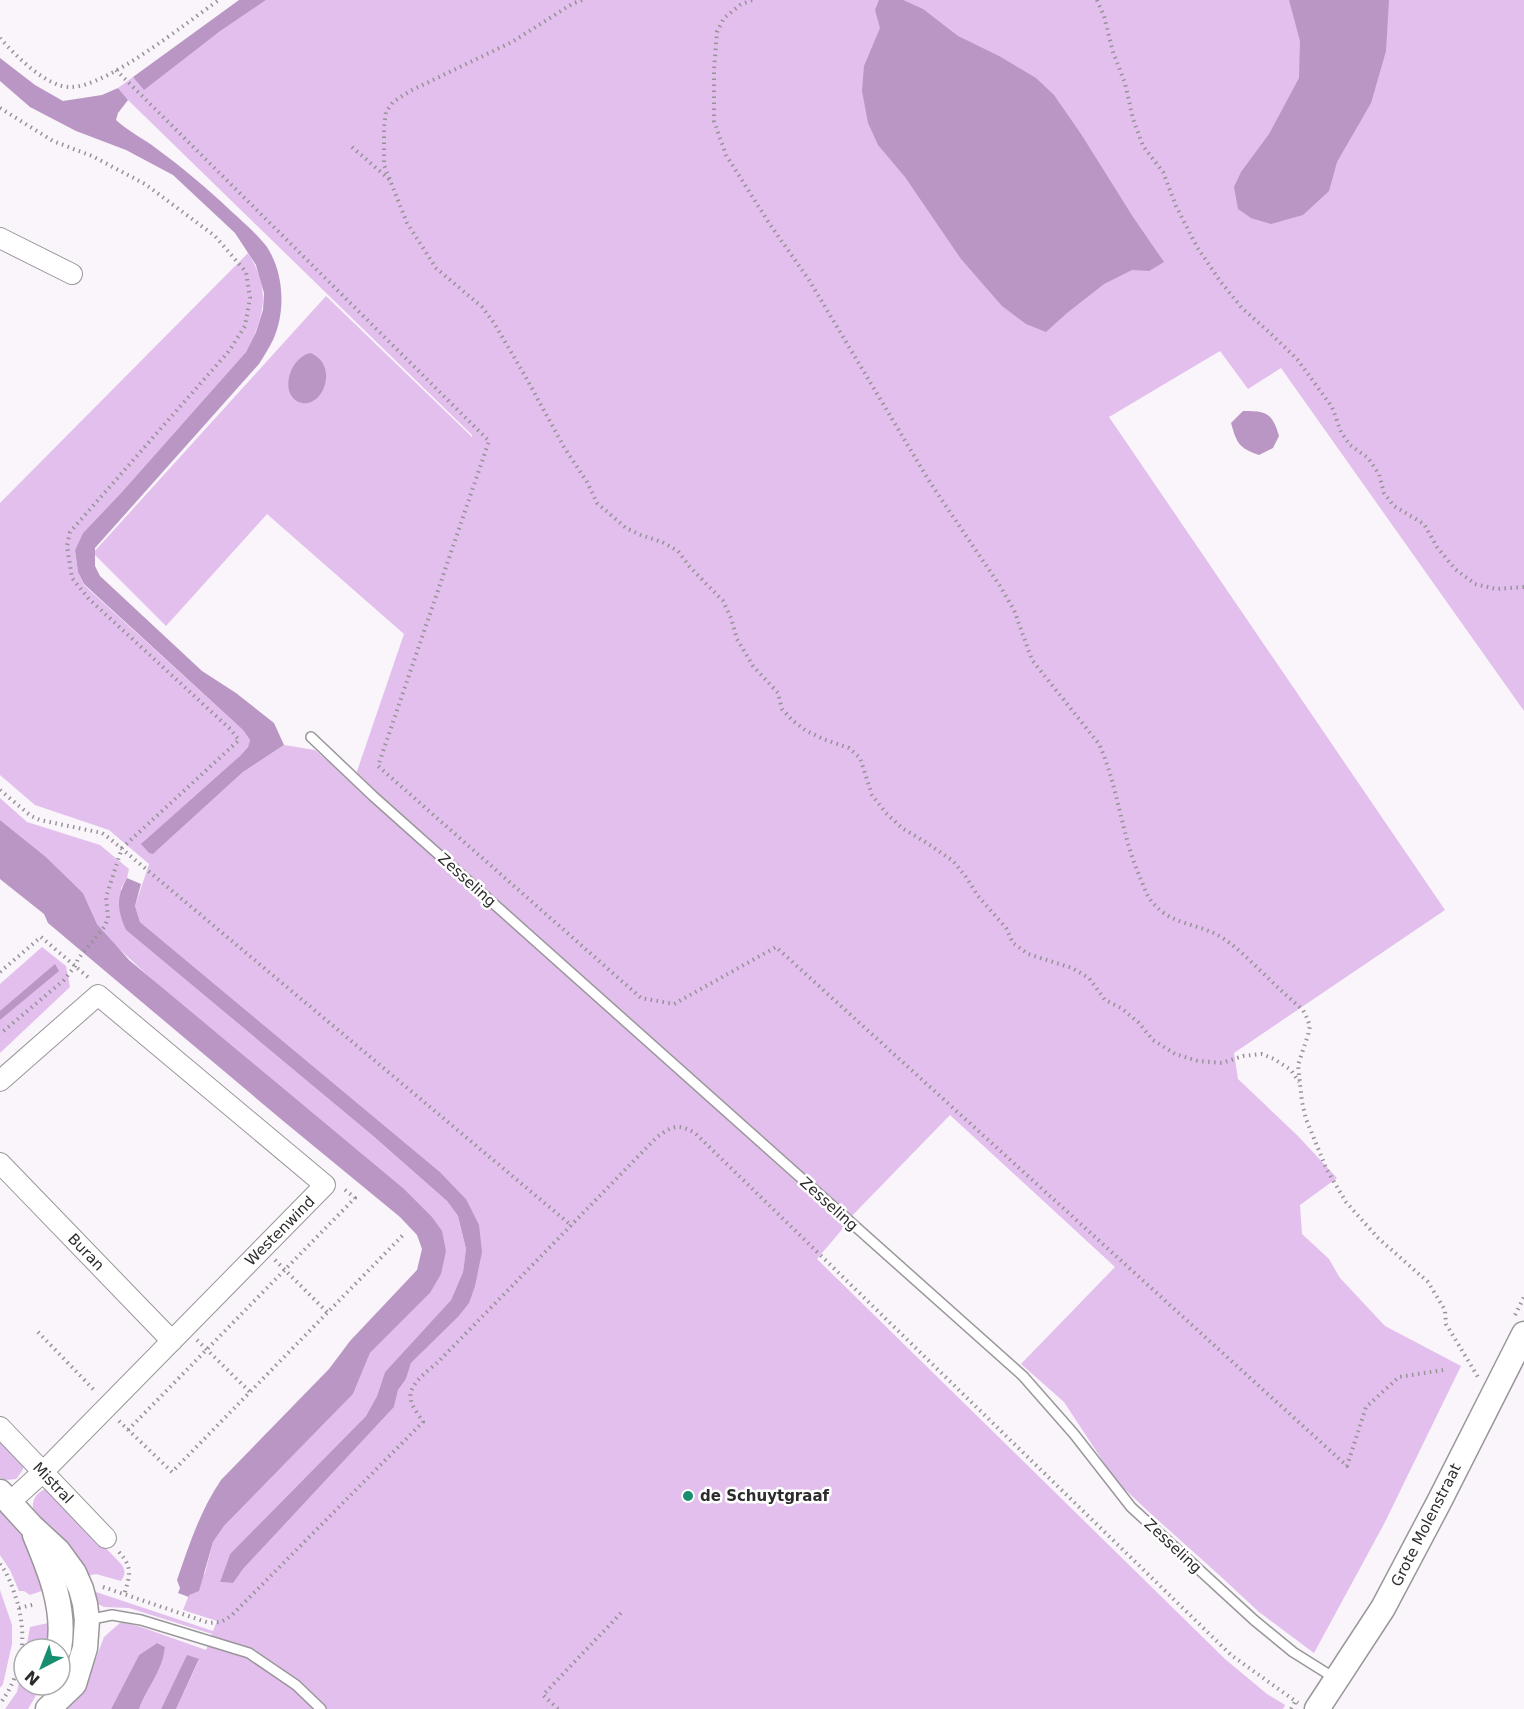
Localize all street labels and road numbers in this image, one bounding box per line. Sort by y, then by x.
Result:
street label: Zesseling [434,849,500,911]
street label: Zesseling [796,1173,862,1235]
street label: Westenwind [241,1192,319,1270]
street label: Buran [64,1230,108,1274]
street label: Mistral [29,1459,77,1507]
street label: Grote Molenstraat [1387,1460,1465,1590]
street label: Zesseling [1141,1515,1205,1577]

